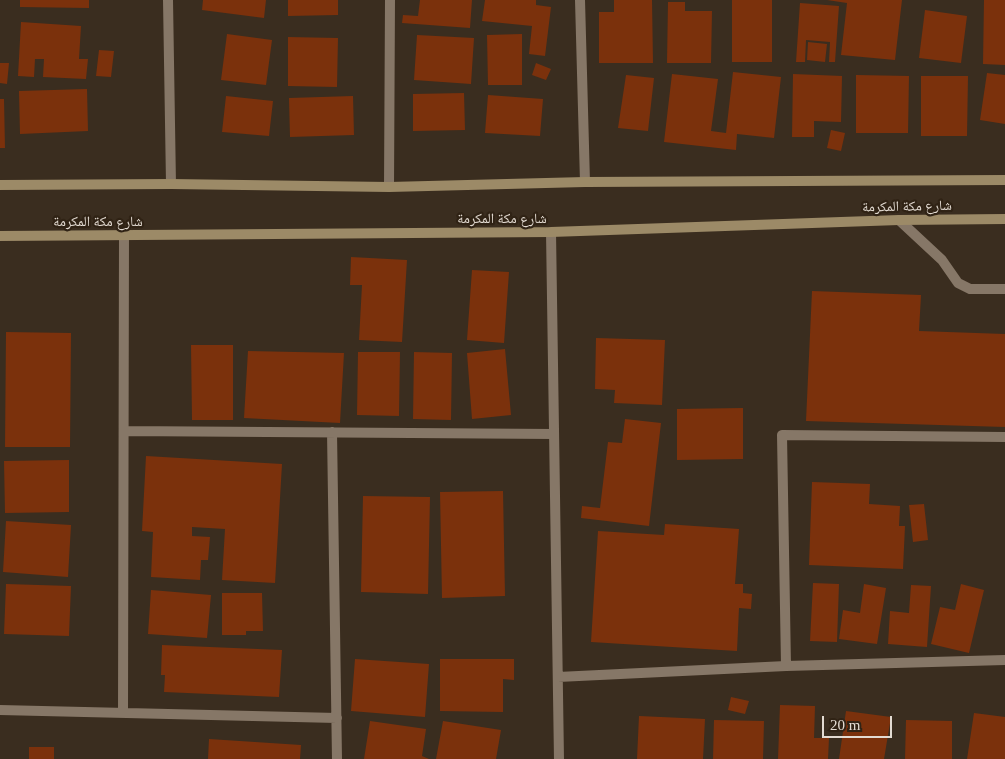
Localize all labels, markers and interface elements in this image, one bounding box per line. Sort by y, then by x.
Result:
street label: شارع مكة المكرمة [862,198,952,216]
street label: شارع مكة المكرمة [457,211,547,227]
street label: شارع مكة المكرمة [53,214,143,230]
scale bar [825,706,895,738]
text: 20 m [830,717,860,733]

